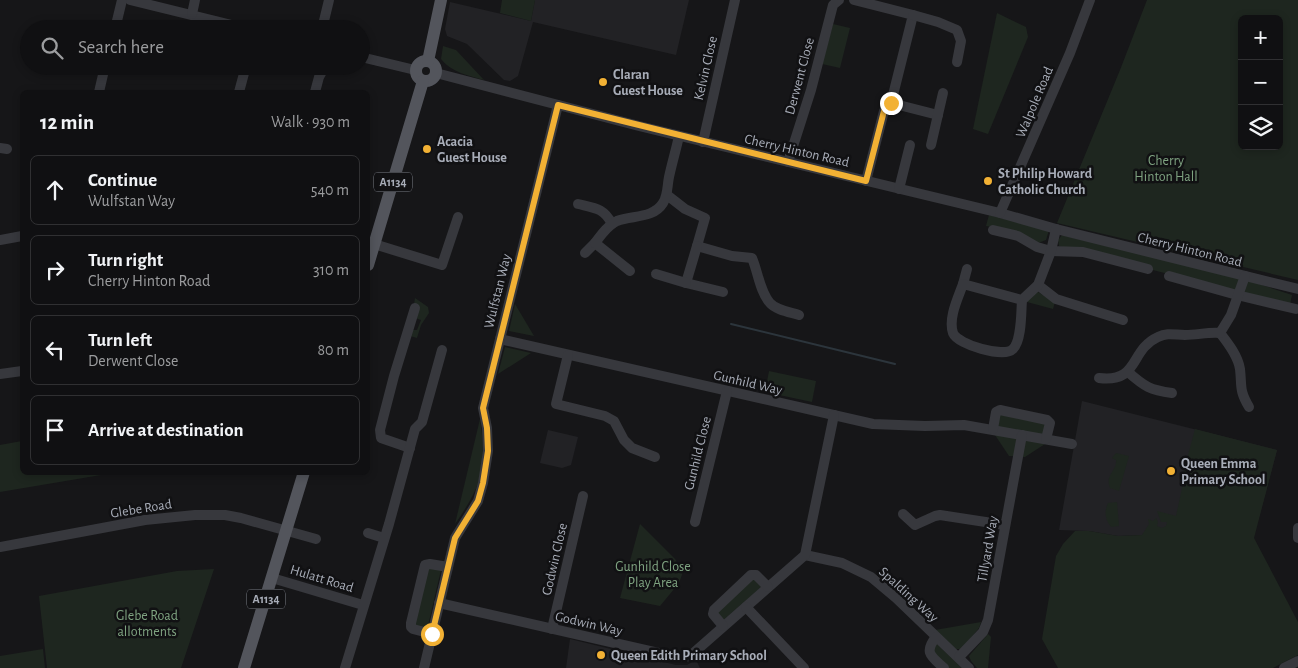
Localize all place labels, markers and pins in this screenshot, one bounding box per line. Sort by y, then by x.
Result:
place label: Claran Guest House [613,68,683,98]
marker: Claran Guest House [597,76,609,88]
place label: Acacia Guest House [437,135,507,165]
marker: Acacia Guest House [421,143,433,155]
place label: St Philip Howard Catholic Church [998,167,1093,197]
marker: St Philip Howard Catholic Church [982,175,994,187]
place label: Queen Emma Primary School [1181,457,1266,487]
marker: Queen Emma Primary School [1165,465,1177,477]
marker: Queen Edith Primary School [595,649,607,661]
place label: Queen Edith Primary School [611,649,767,663]

